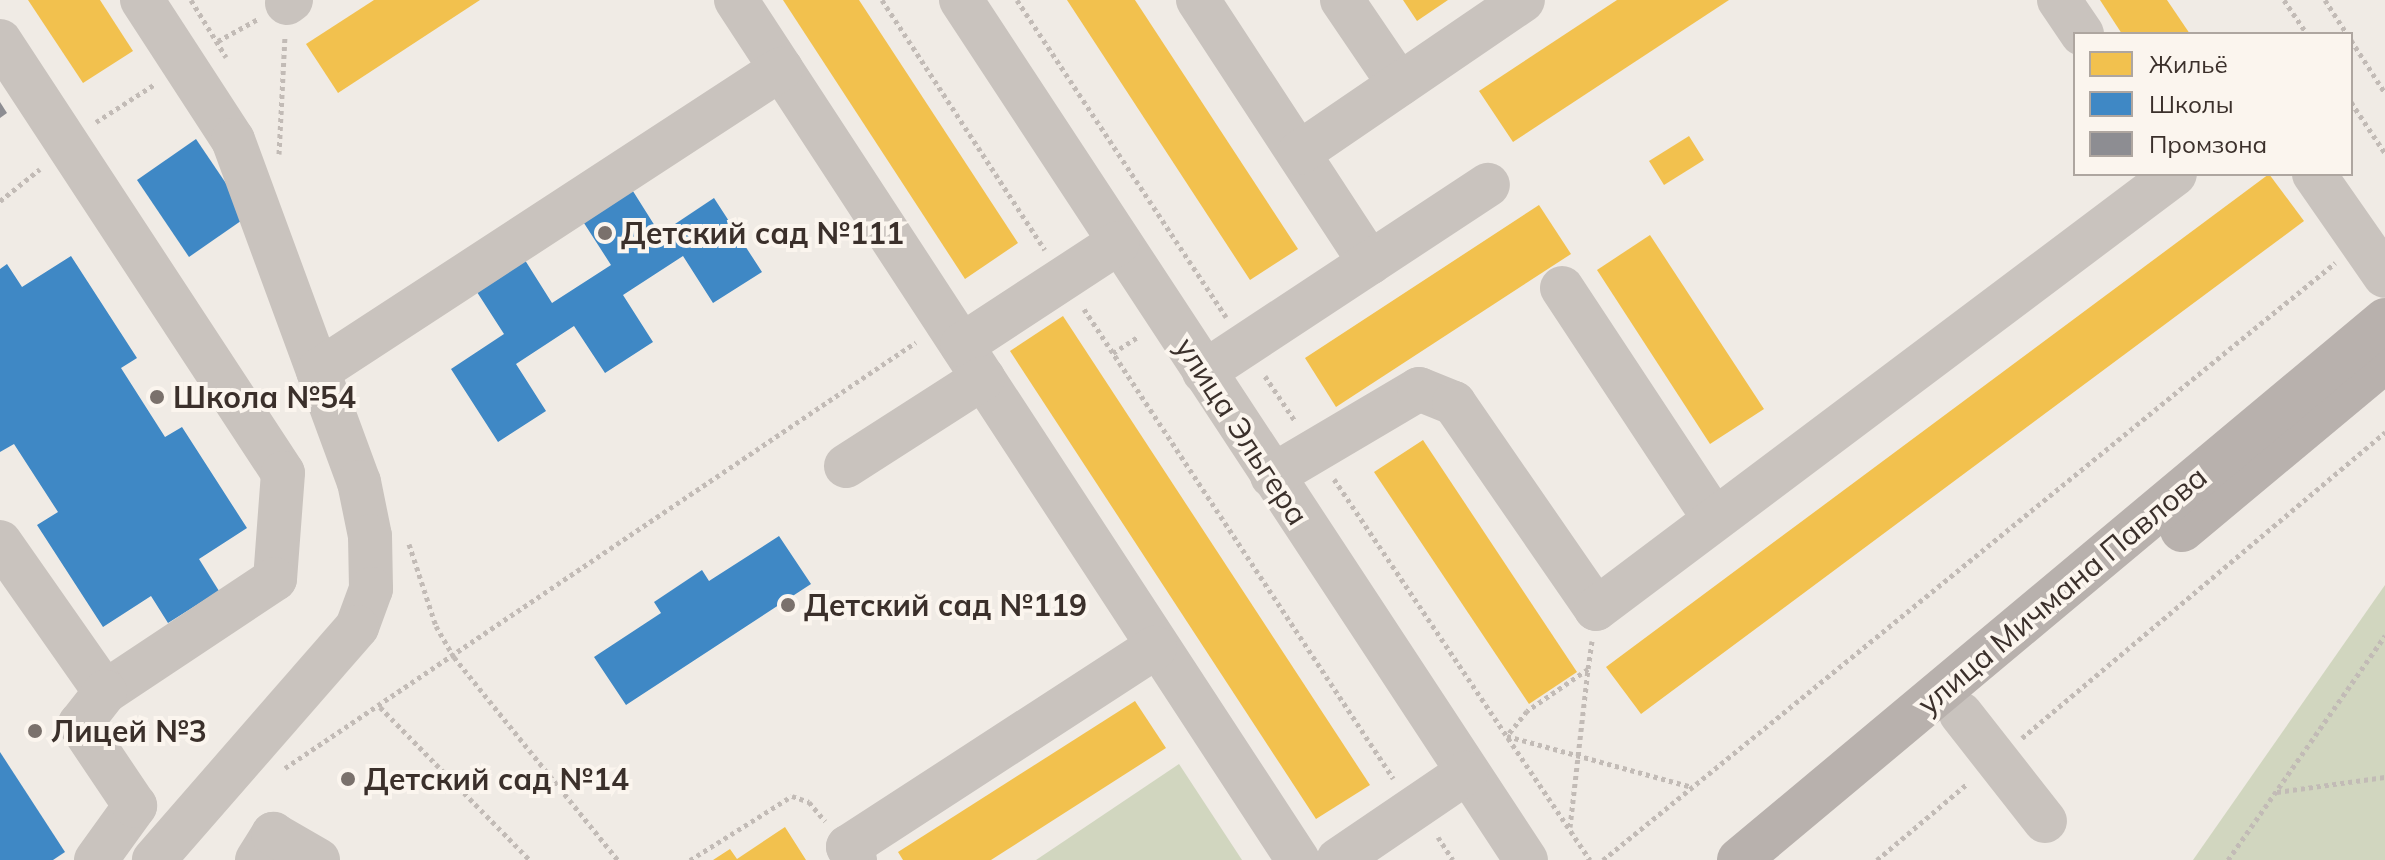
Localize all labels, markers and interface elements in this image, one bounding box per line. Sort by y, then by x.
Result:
legend [2073,32,2353,176]
text: Жильё [2149,49,2228,79]
text: Школы [2149,89,2234,119]
text: Промзона [2149,129,2267,159]
place label: Детский сад №111 [621,215,904,251]
marker: Детский сад №111 [596,224,614,242]
street label: улица Эльгера [1168,330,1316,532]
place label: Школа №54 [173,379,356,415]
marker: Школа №54 [148,388,166,406]
street label: улица Мичмана Павлова [1910,458,2214,722]
place label: Детский сад №119 [804,587,1087,623]
marker: Детский сад №119 [779,596,797,614]
place label: Лицей №3 [51,713,207,749]
marker: Лицей №3 [26,722,44,740]
place label: Детский сад №14 [364,761,629,797]
marker: Детский сад №14 [339,770,357,788]

